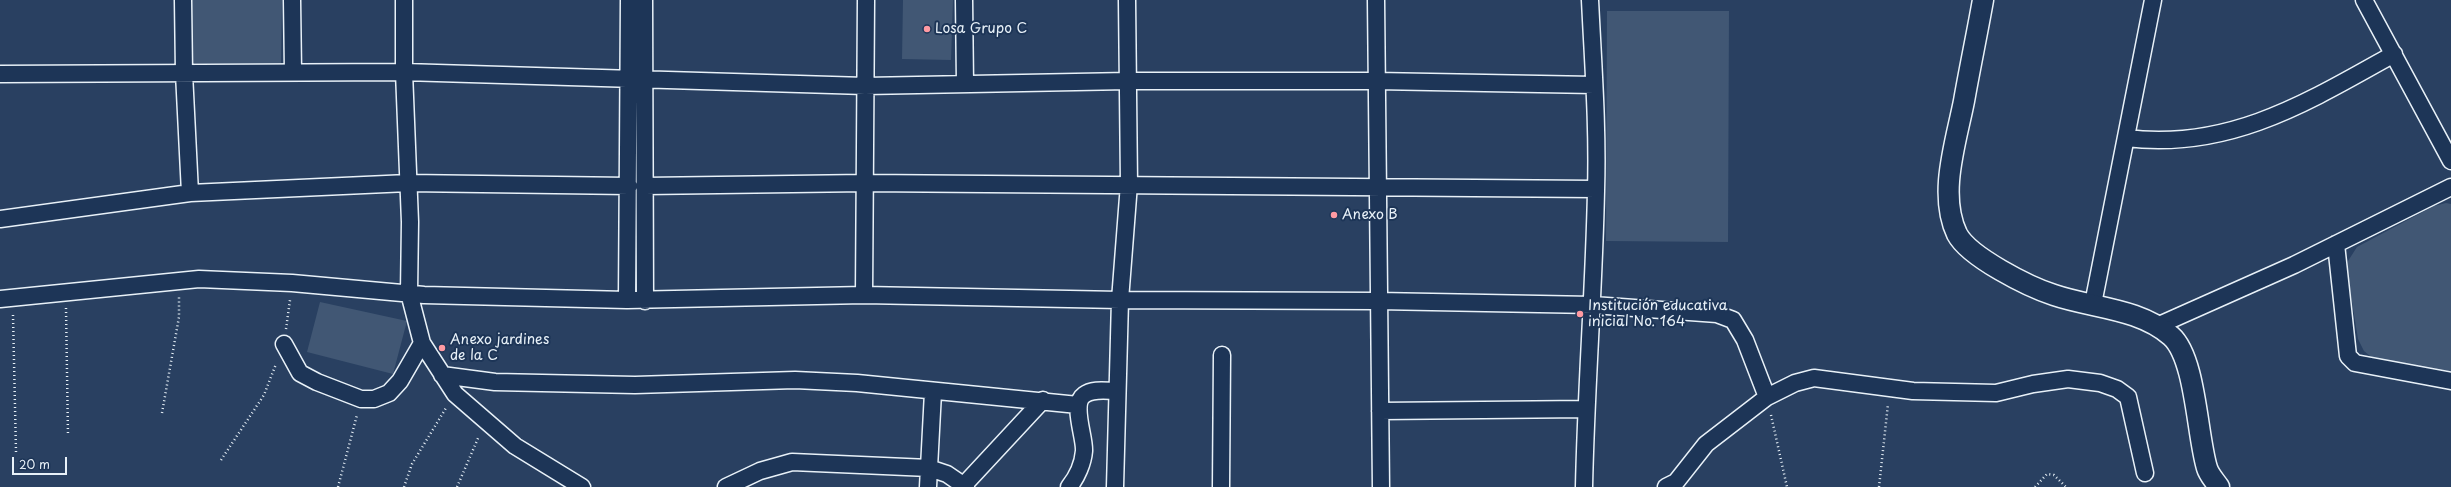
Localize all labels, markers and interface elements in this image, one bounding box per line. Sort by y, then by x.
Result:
place label: Losa Grupo C [935,21,1027,37]
marker: Losa Grupo C [922,24,932,34]
place label: Anexo B [1342,207,1398,223]
marker: Anexo B [1329,210,1339,220]
place label: Institución educativa inicial No. 164 [1588,298,1727,330]
marker: Institución educativa inicial No. 164 [1575,309,1585,319]
place label: Anexo jardines de la C [450,332,549,364]
marker: Anexo jardines de la C [437,343,447,353]
scale bar [14,449,69,475]
text: 20 m [19,455,50,473]

